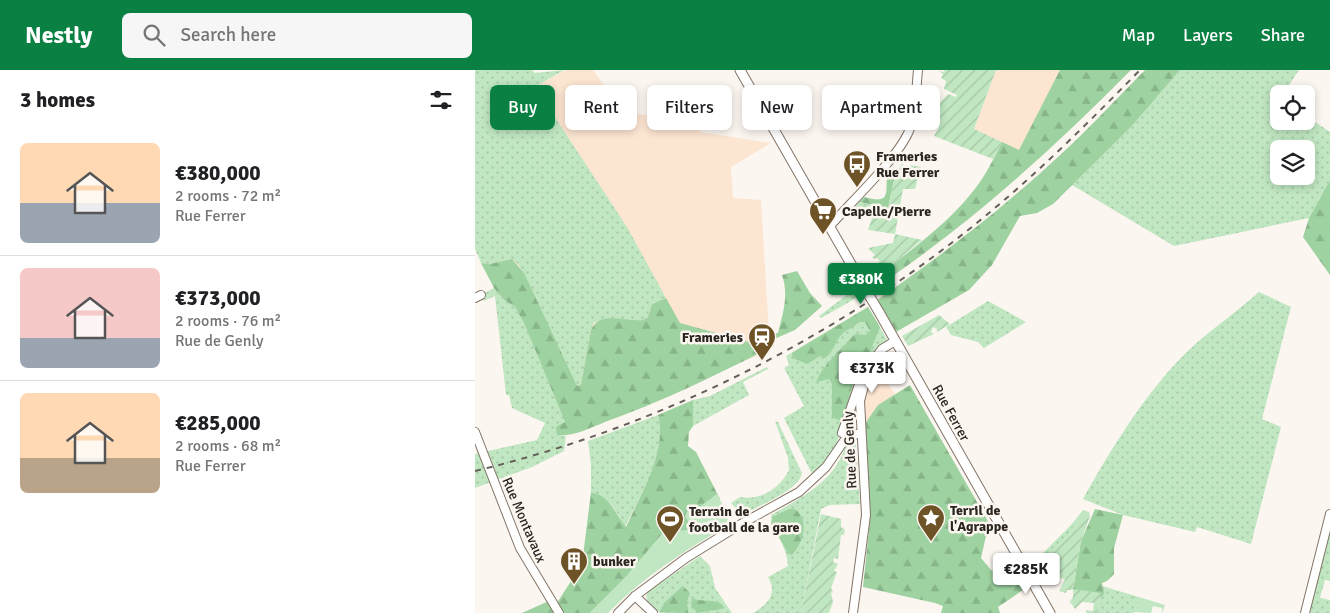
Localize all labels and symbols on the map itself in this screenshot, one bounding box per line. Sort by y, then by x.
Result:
place label: Frameries Rue Ferrer [876,148,940,181]
bus stop icon: Frameries Rue Ferrer [842,149,872,188]
supermarket icon: Capelle/Pierre [808,196,838,235]
place label: Capelle/Pierre [842,203,931,220]
pin: €380K [826,262,896,305]
station icon: Frameries [747,322,777,361]
place label: Frameries [682,329,743,346]
pin: €373K [837,352,907,394]
street label: Rue Ferrer [929,382,974,445]
street label: Rue de Genly [839,410,861,489]
street label: Rue Montavaux [498,475,550,566]
place label: Terril de l'Agrappe [950,502,1008,535]
place label: Terrain de football de la gare [688,503,800,536]
place icon: Terril de l'Agrappe [916,503,946,542]
sports icon: Terrain de football de la gare [655,504,685,543]
building icon: bunker [559,546,589,585]
pin: €285K [991,552,1061,595]
place label: bunker [593,553,636,570]

